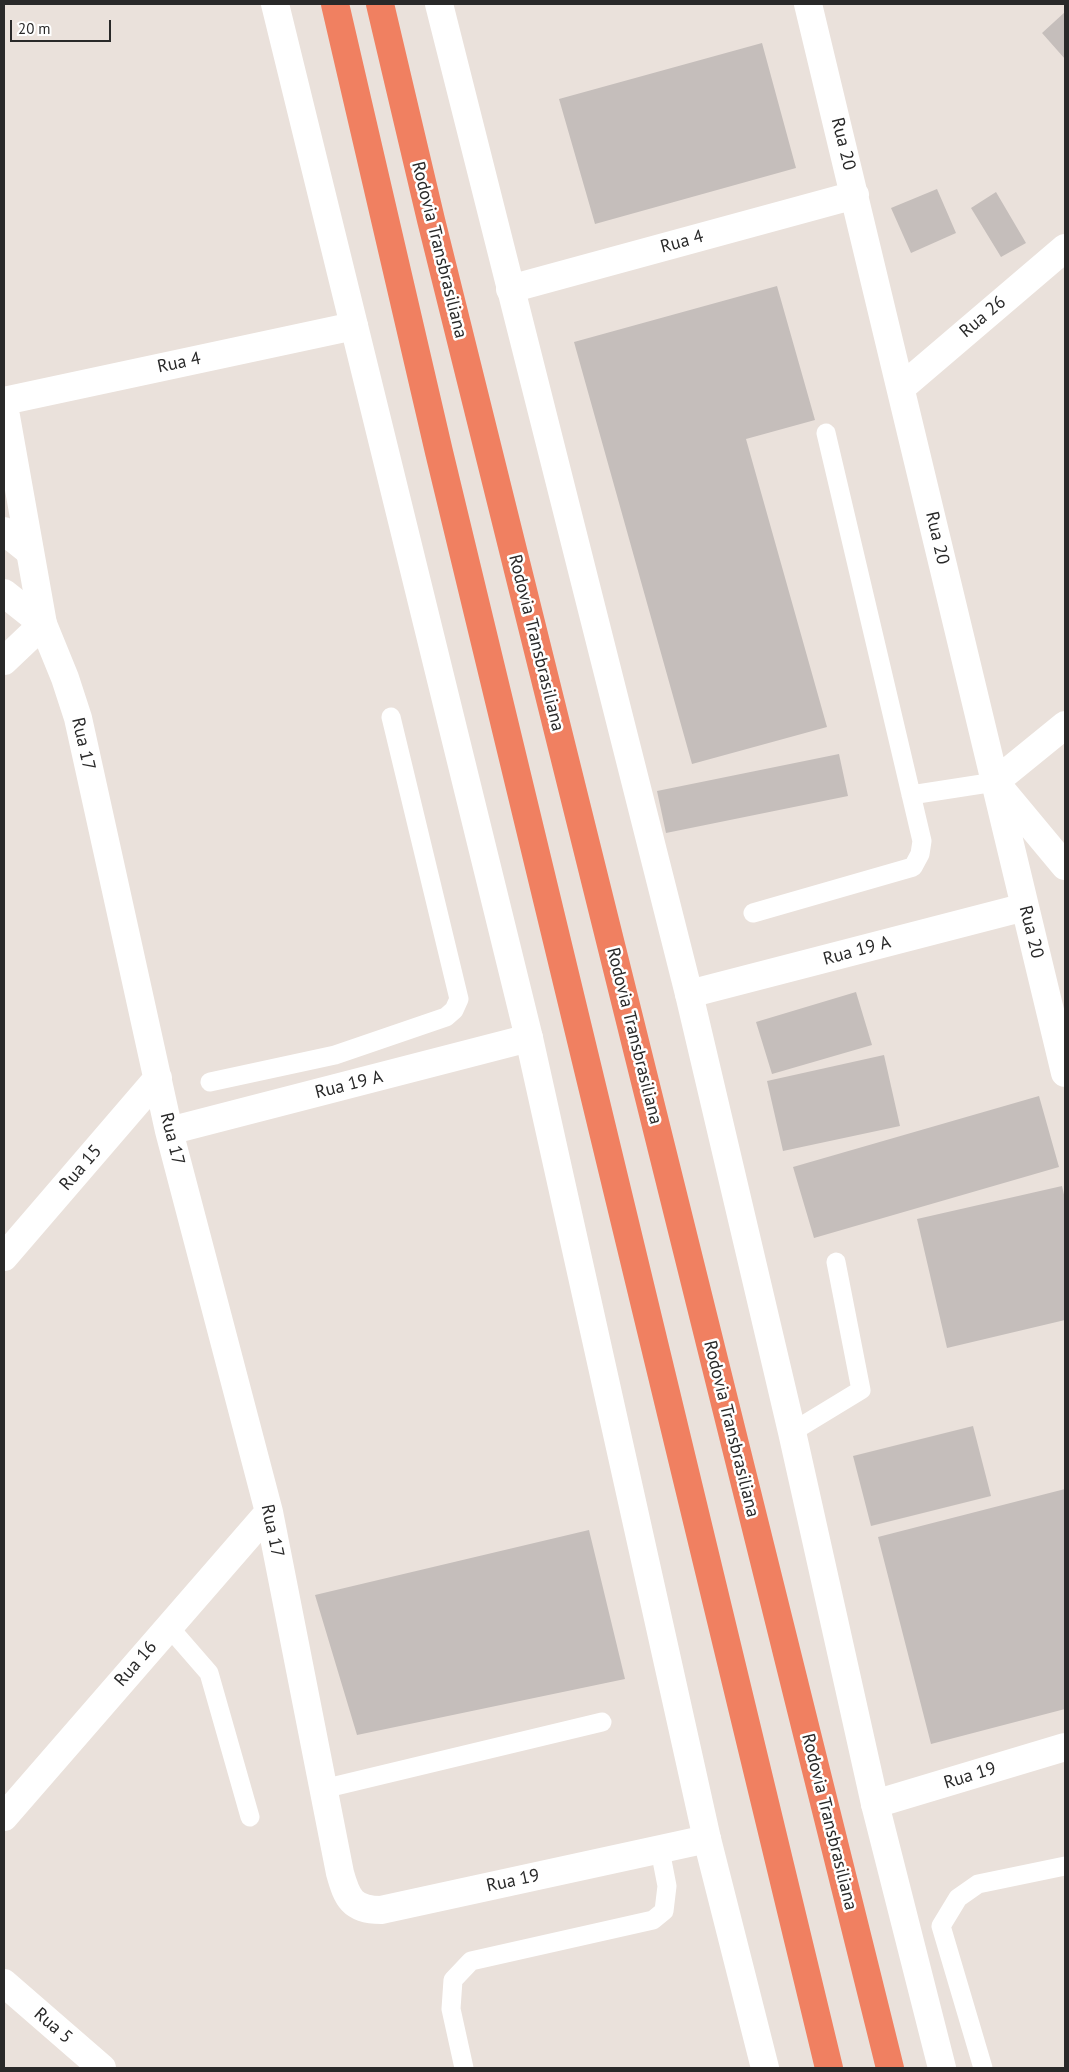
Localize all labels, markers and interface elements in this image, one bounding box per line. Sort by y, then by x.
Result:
scale bar [12,10,114,42]
text: 20 m [18,19,51,38]
street label: Rua 20 [826,115,860,173]
street label: Rodovia Transbrasiliana [407,159,471,341]
street label: Rua 4 [658,226,706,258]
street label: Rua 26 [956,292,1010,342]
street label: Rua 4 [155,348,203,378]
street label: Rua 20 [920,509,954,567]
street label: Rodovia Transbrasiliana [504,552,568,734]
street label: Rua 17 [66,715,100,773]
street label: Rua 20 [1014,903,1048,961]
street label: Rua 19 A [821,932,893,970]
street label: Rodovia Transbrasiliana [602,945,666,1127]
street label: Rua 19 A [313,1066,385,1104]
street label: Rua 17 [155,1110,189,1168]
street label: Rua 15 [55,1141,107,1195]
street label: Rodovia Transbrasiliana [699,1338,763,1520]
street label: Rua 17 [256,1503,288,1559]
street label: Rua 16 [110,1637,162,1691]
street label: Rodovia Transbrasiliana [797,1731,861,1913]
street label: Rua 19 [941,1758,999,1794]
street label: Rua 19 [485,1865,541,1897]
street label: Rua 5 [29,2003,77,2049]

